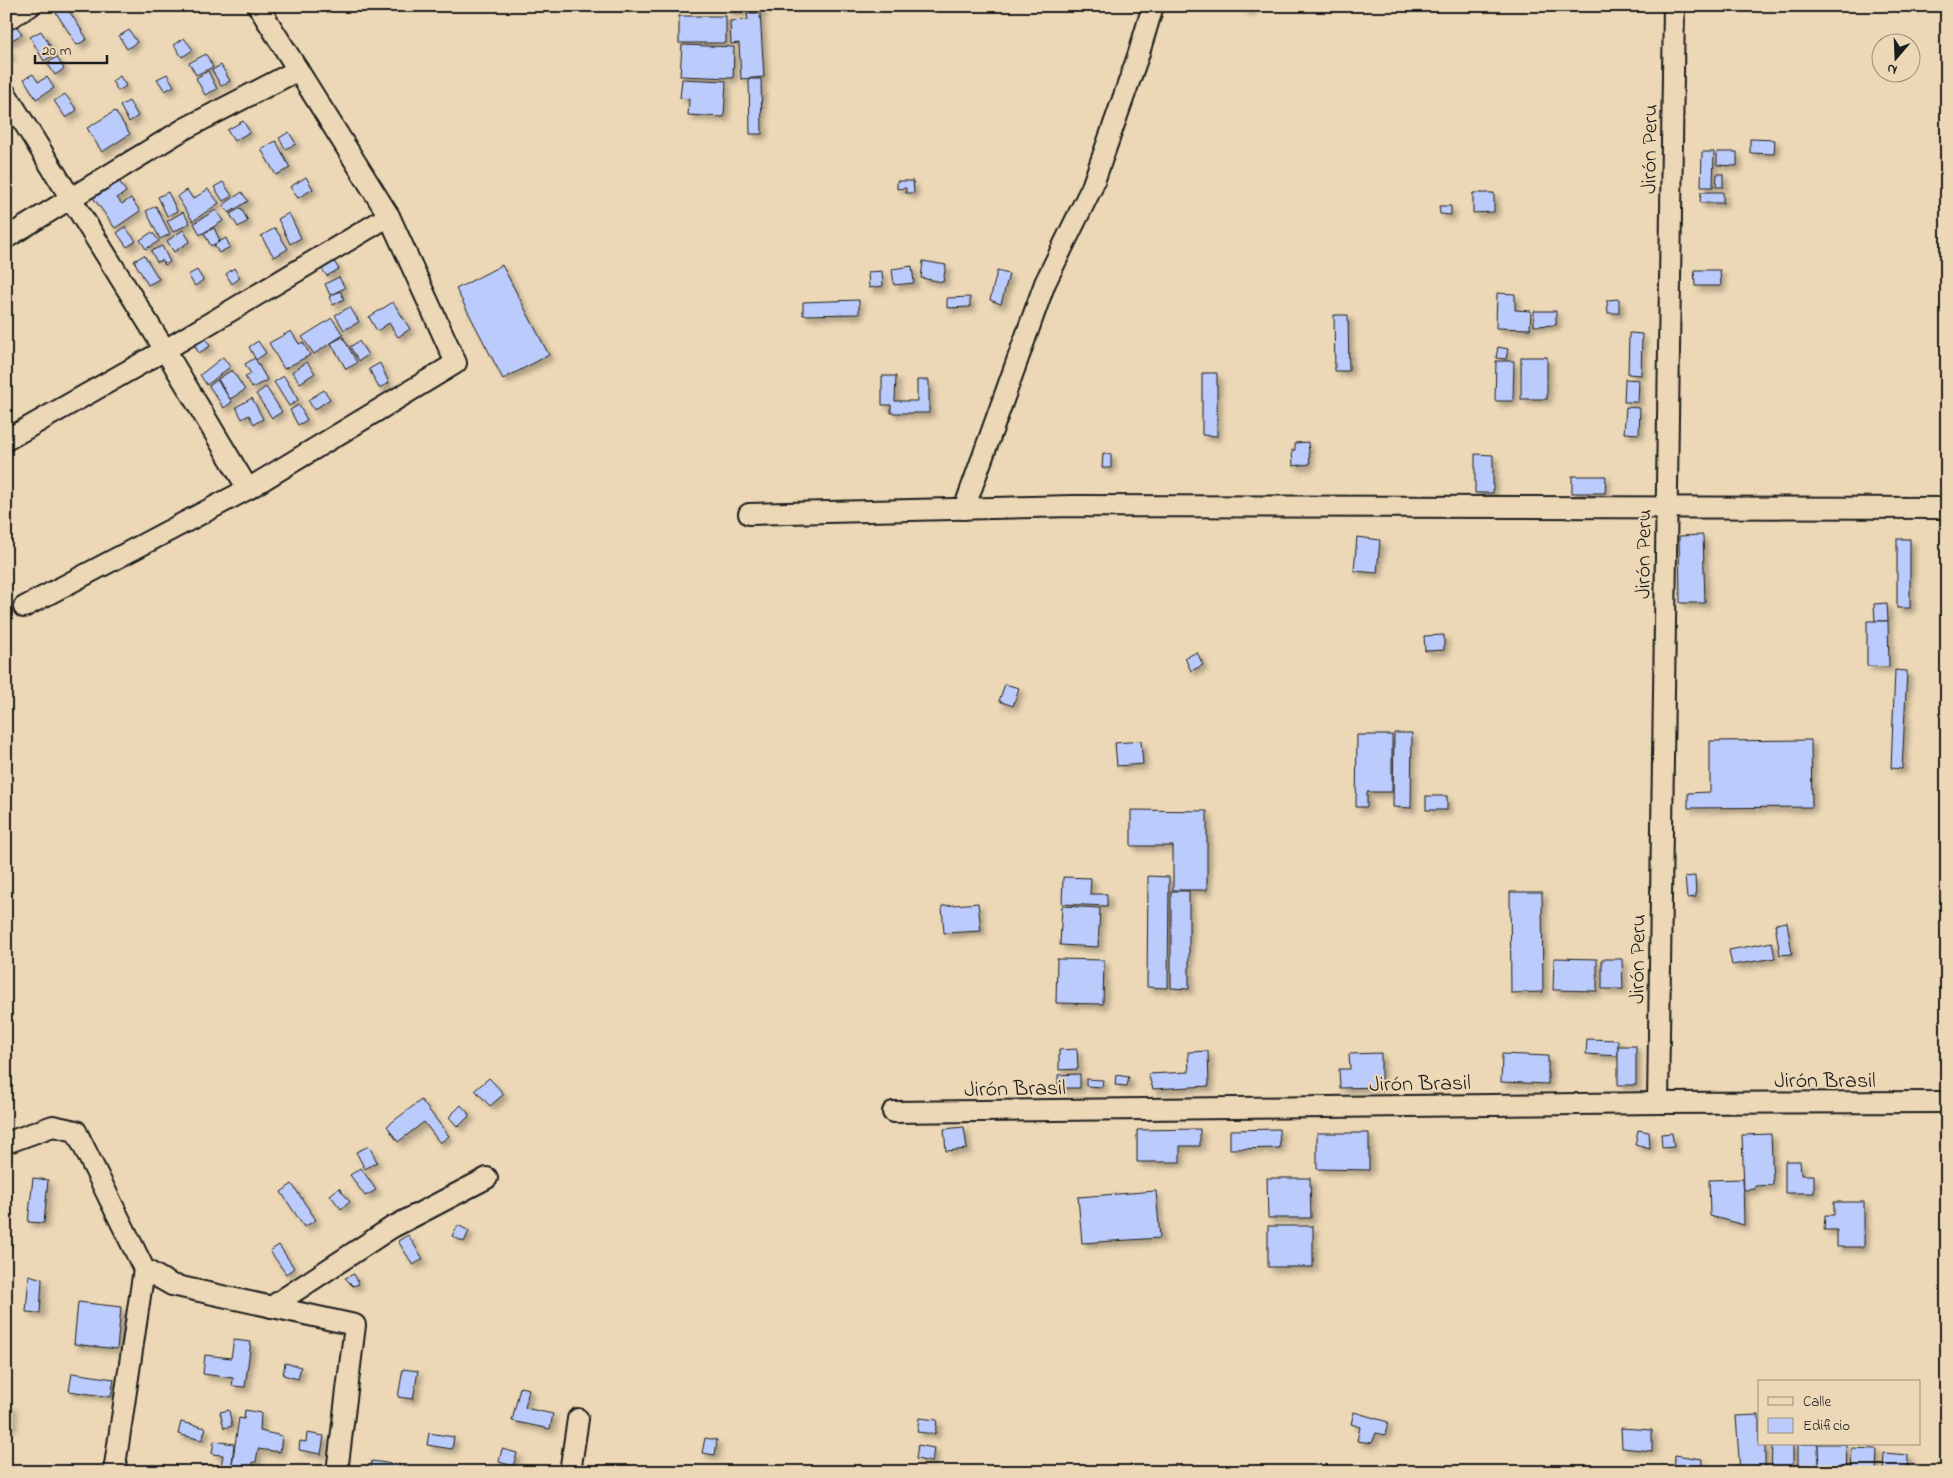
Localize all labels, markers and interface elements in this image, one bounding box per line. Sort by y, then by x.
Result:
scale bar [35,32,108,64]
north arrow [1870,32,1920,82]
text: 20 m [42,40,72,62]
text: N [1884,57,1900,80]
street label: Jirón Peru [1634,104,1668,194]
street label: Jirón Peru [1628,509,1662,599]
street label: Jirón Peru [1622,914,1656,1004]
street label: Jirón Brasil [1774,1066,1876,1098]
street label: Jirón Brasil [1369,1068,1471,1102]
street label: Jirón Brasil [964,1073,1066,1107]
legend [1758,1380,1920,1446]
text: Calle [1803,1391,1831,1413]
text: Edificio [1803,1415,1850,1437]

